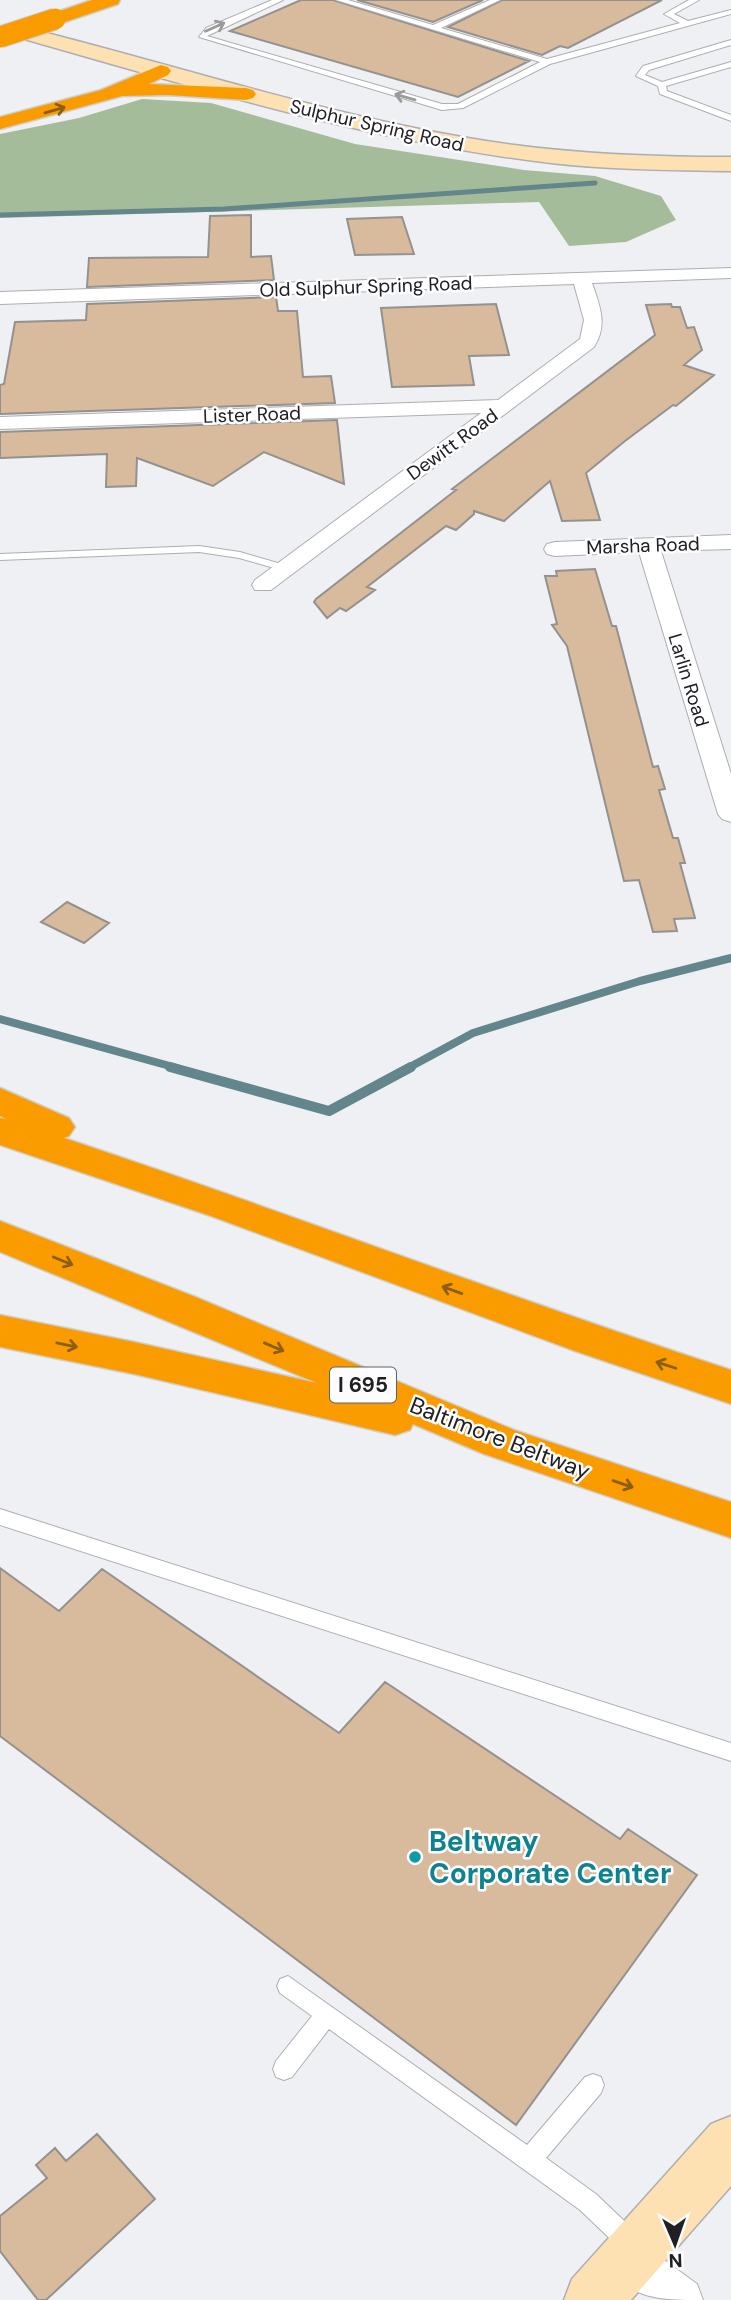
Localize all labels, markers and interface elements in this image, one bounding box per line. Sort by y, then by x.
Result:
one-way arrow [204,20,226,33]
one-way arrow [394,90,416,103]
street label: Sulphur Spring Road [288,93,466,158]
one-way arrow [43,102,65,115]
street label: Old Sulphur Spring Road [259,270,473,303]
street label: Lister Road [203,400,301,429]
street label: Dewitt Road [402,403,503,486]
street label: Marsha Road [586,531,700,560]
street label: Larlin Road [662,630,715,730]
one-way arrow [52,1256,74,1269]
one-way arrow [441,1282,463,1295]
one-way arrow [55,1338,78,1352]
one-way arrow [263,1342,284,1355]
one-way arrow [656,1358,678,1371]
road number: I 695 [330,1368,396,1402]
street label: Baltimore Beltway [406,1390,595,1486]
one-way arrow [611,1478,633,1491]
place label: Beltway Corporate Center [429,1823,671,1892]
marker: Beltway Corporate Center [407,1849,423,1865]
north arrow [640,2209,710,2279]
text: N [668,2248,683,2273]

